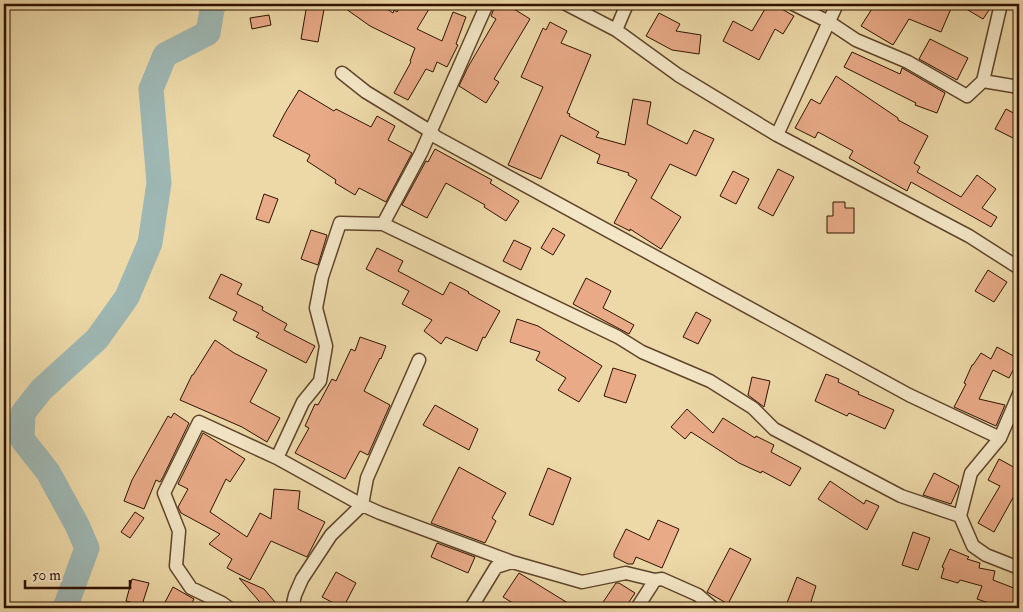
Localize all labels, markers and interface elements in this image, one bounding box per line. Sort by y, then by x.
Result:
scale bar [25,557,130,589]
text: 50 m [32,566,61,585]

